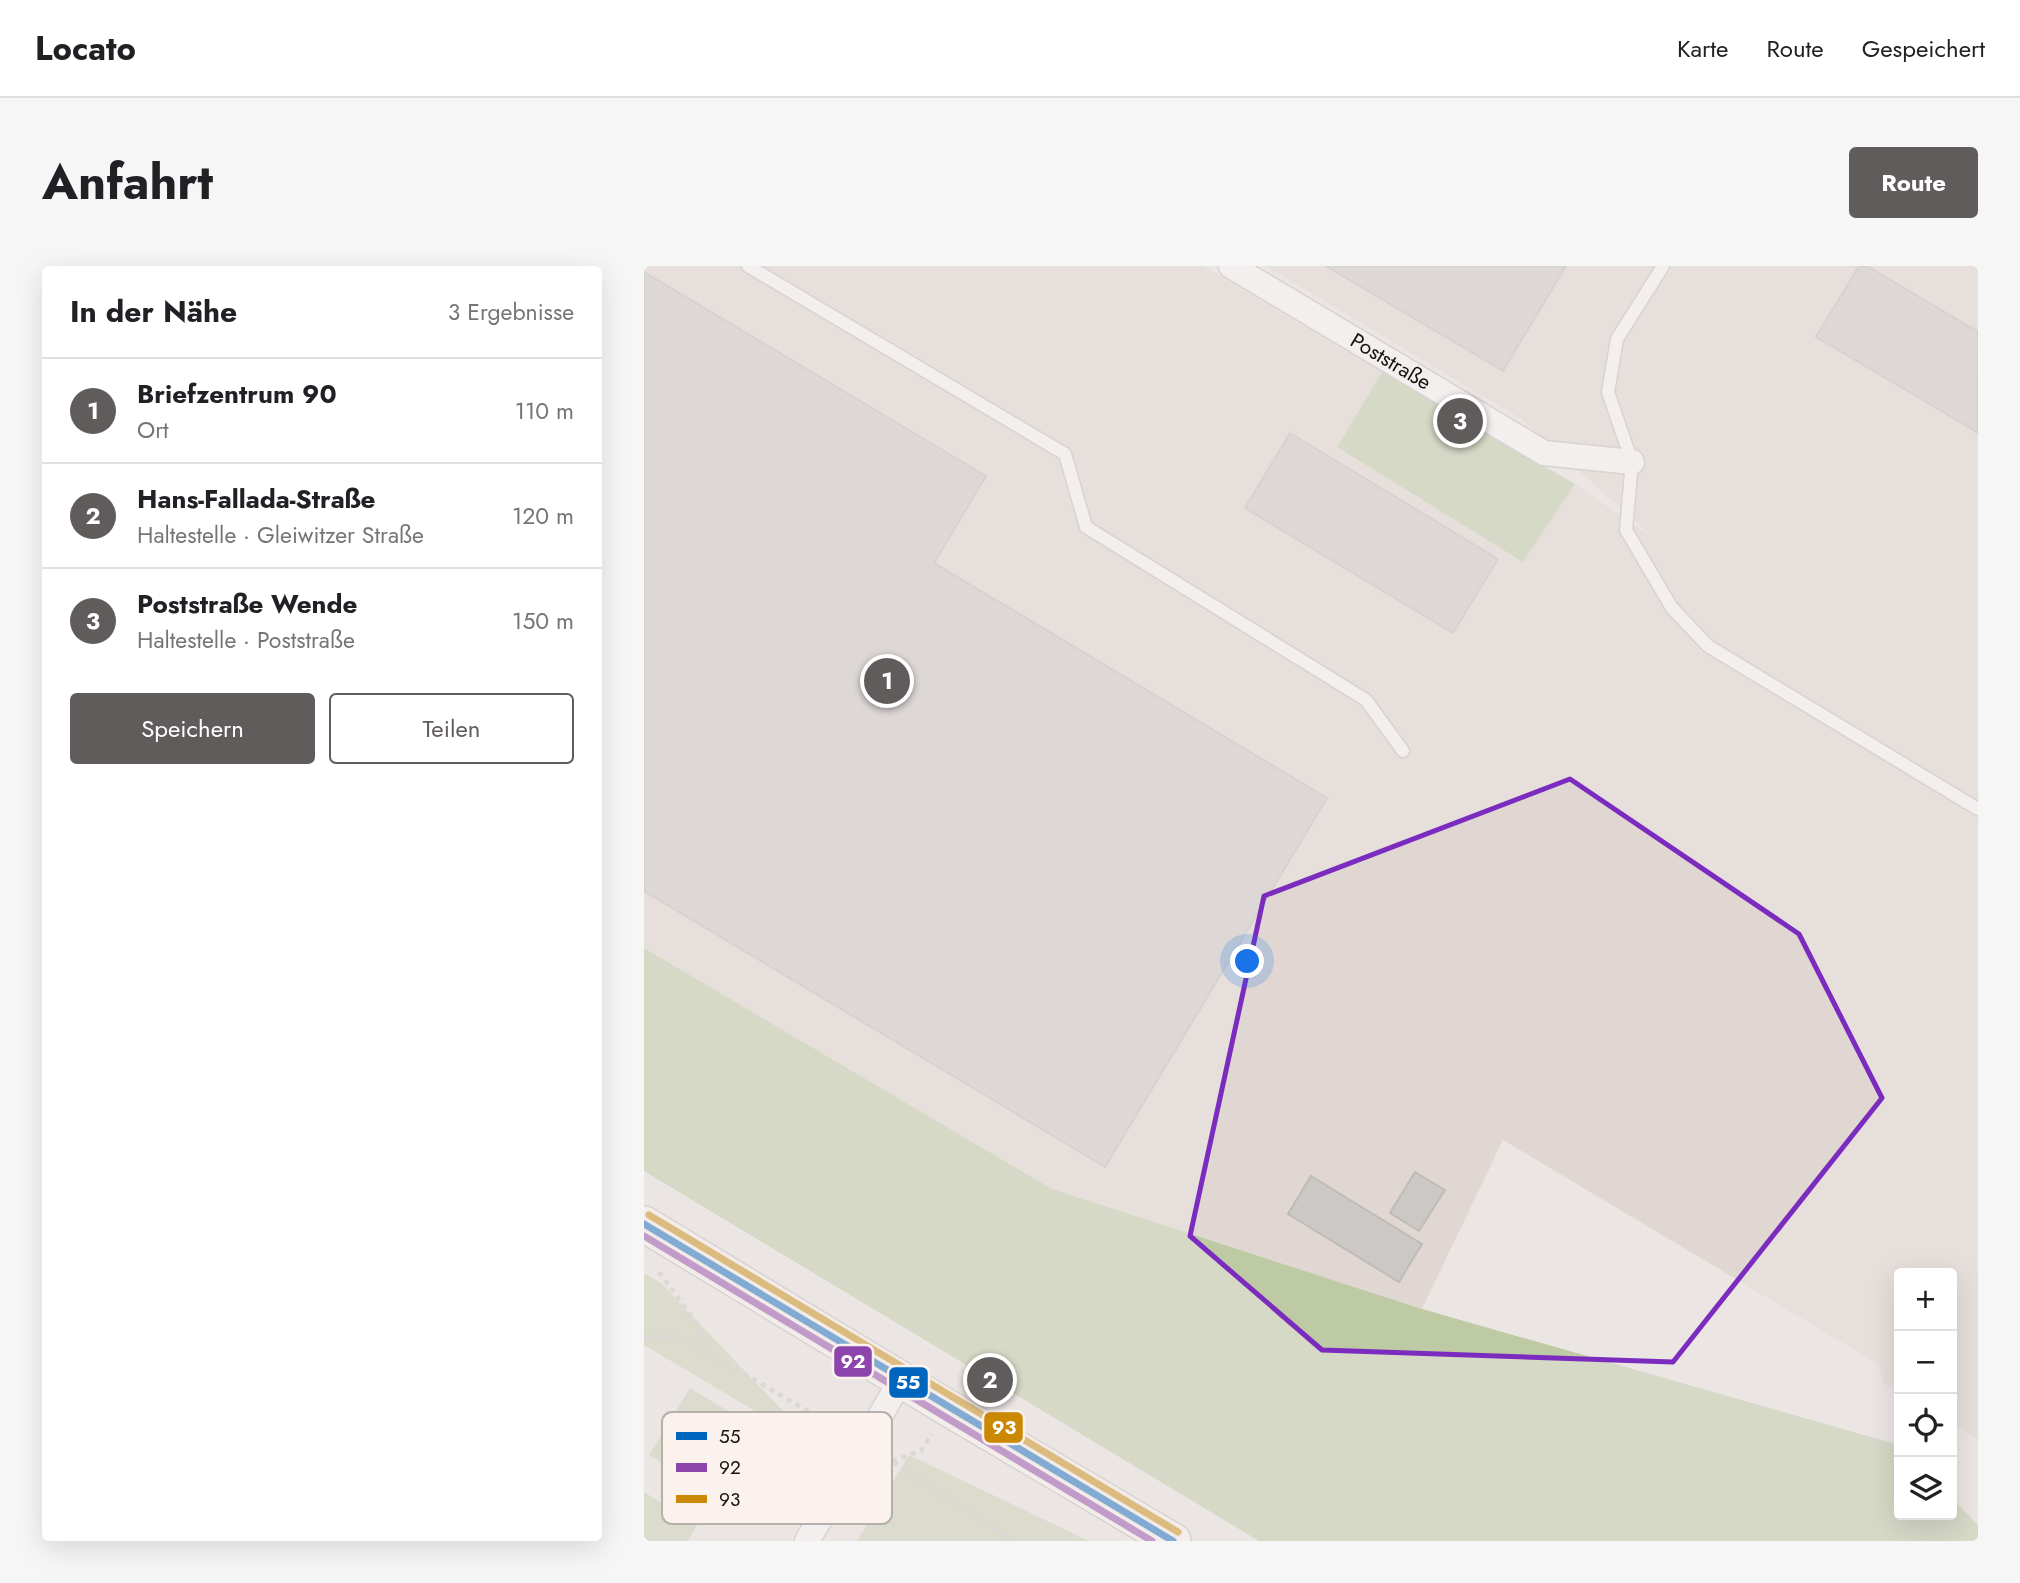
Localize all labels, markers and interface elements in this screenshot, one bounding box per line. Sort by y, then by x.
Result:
text: Locato [35,25,136,72]
text: Karte [1677,31,1728,66]
text: Route [1766,31,1824,66]
text: Gespeichert [1862,31,1985,66]
text: Anfahrt [42,147,213,217]
button: Route [1849,147,1978,218]
text: In der Nähe [70,290,237,333]
text: 3 Ergebnisse [448,295,574,329]
street label: Poststraße [1345,326,1437,397]
text: Briefzentrum 90 [137,375,337,413]
text: 1 [87,394,99,428]
text: 110 m [515,394,574,428]
pin: 3 [1437,395,1483,447]
text: Ort [137,413,169,447]
text: Hans-Fallada-Straße [137,480,375,518]
text: 2 [85,499,101,533]
text: 120 m [512,499,574,533]
text: Haltestelle · Gleiwitzer Straße [137,518,424,552]
text: Poststraße Wende [137,585,357,623]
text: 3 [86,604,100,638]
text: 150 m [512,604,574,638]
text: Haltestelle · Poststraße [137,623,355,657]
pin: 1 [864,655,910,707]
button: Speichern [70,693,315,764]
button: Teilen [329,693,574,764]
your location [1230,944,1264,978]
map controls [1894,1268,1957,1520]
button: + [1894,1268,1957,1331]
button: − [1894,1331,1957,1394]
line badge: 92 [833,1345,873,1378]
text: 92 [840,1348,866,1375]
pin: 2 [967,1354,1013,1406]
line badge: 55 [888,1366,929,1399]
text: 55 [896,1369,920,1396]
button: locate [1894,1394,1957,1457]
line badge: 93 [983,1411,1024,1444]
legend [662,1412,892,1524]
text: 93 [992,1414,1016,1441]
text: 55 [719,1423,740,1450]
text: 92 [719,1454,741,1481]
button: layers [1894,1457,1957,1520]
text: 93 [719,1486,740,1513]

